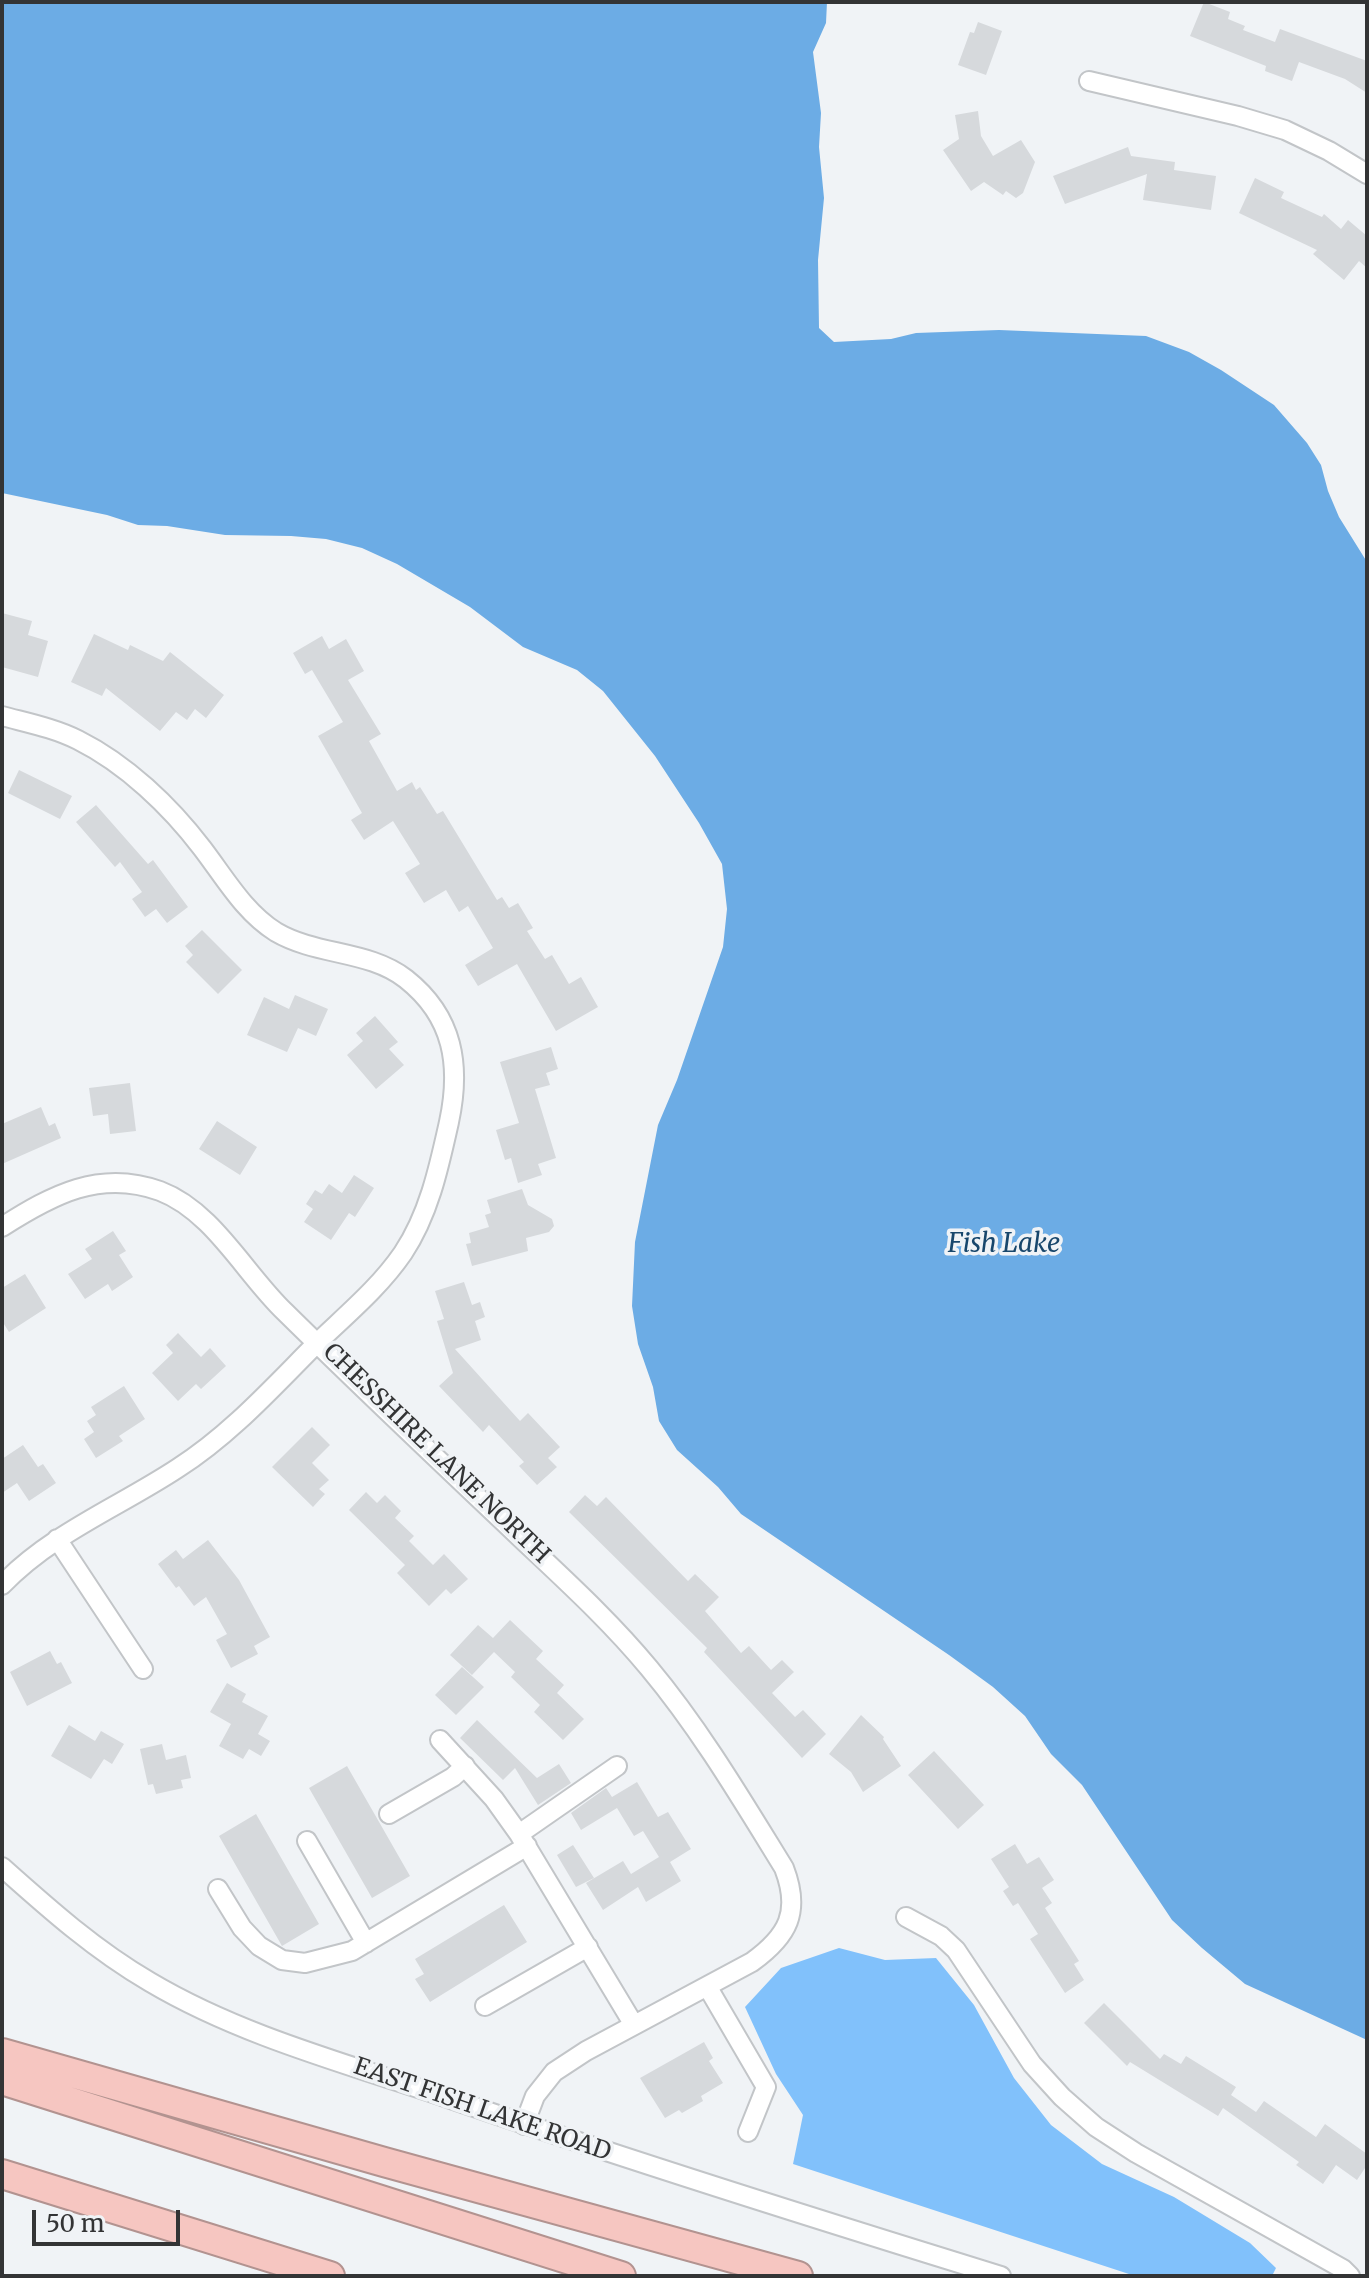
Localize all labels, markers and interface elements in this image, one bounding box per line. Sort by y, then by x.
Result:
water label: Fish Lake [948,1229,1060,1261]
street label: CHESSHIRE LANE NORTH [317,1338,555,1570]
street label: EAST FISH LAKE ROAD [350,2052,614,2168]
scale bar [36,2194,184,2244]
text: 50 m [46,2208,105,2239]

